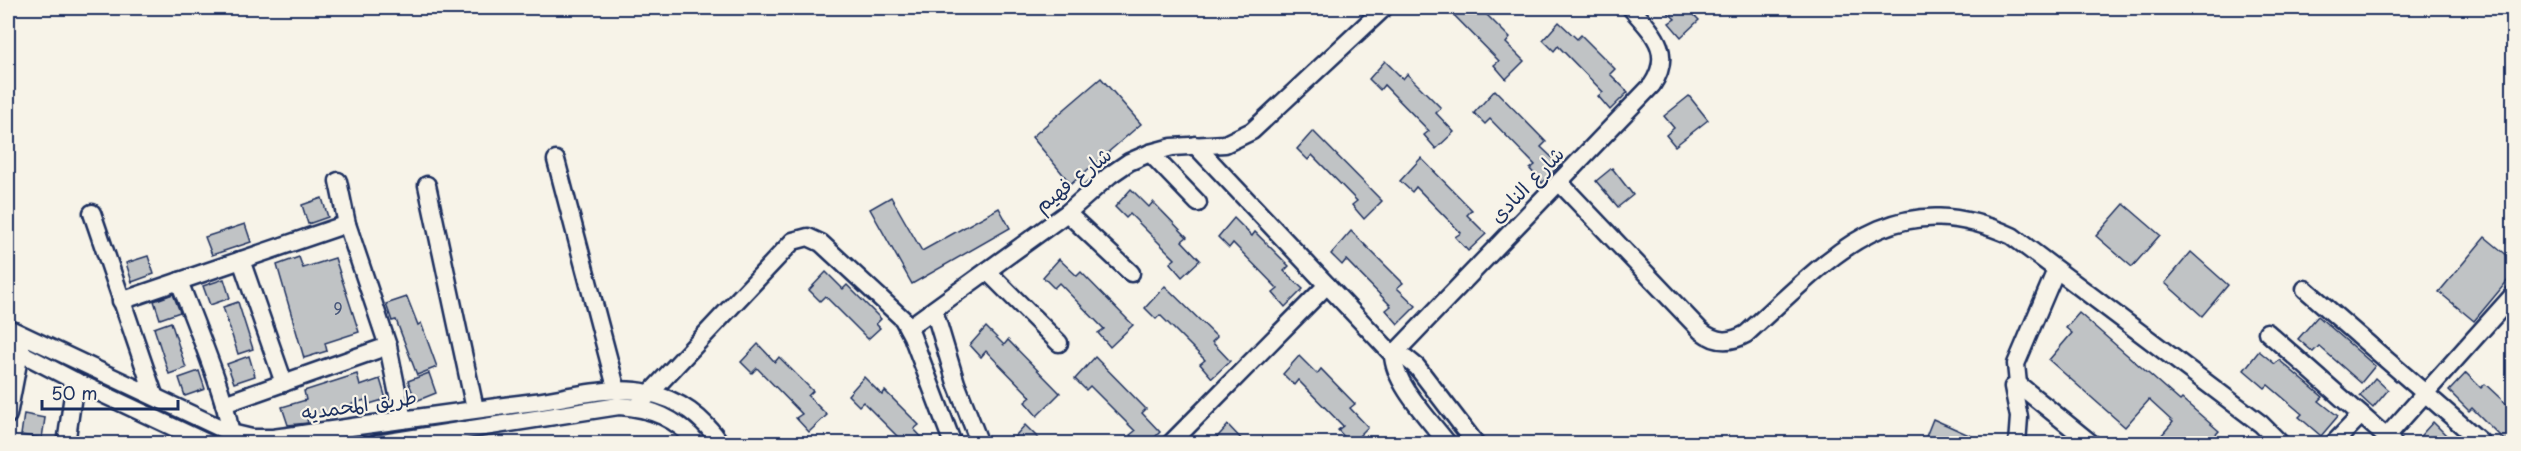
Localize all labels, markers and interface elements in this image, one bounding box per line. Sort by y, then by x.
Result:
street label: شارع فهيم [1027,139,1118,220]
street label: شارع النادى [1482,139,1571,229]
house number: 9 [333,296,343,320]
scale bar [42,373,178,411]
text: 50 m [51,379,98,406]
street label: طريق المحمديه [299,381,419,427]

